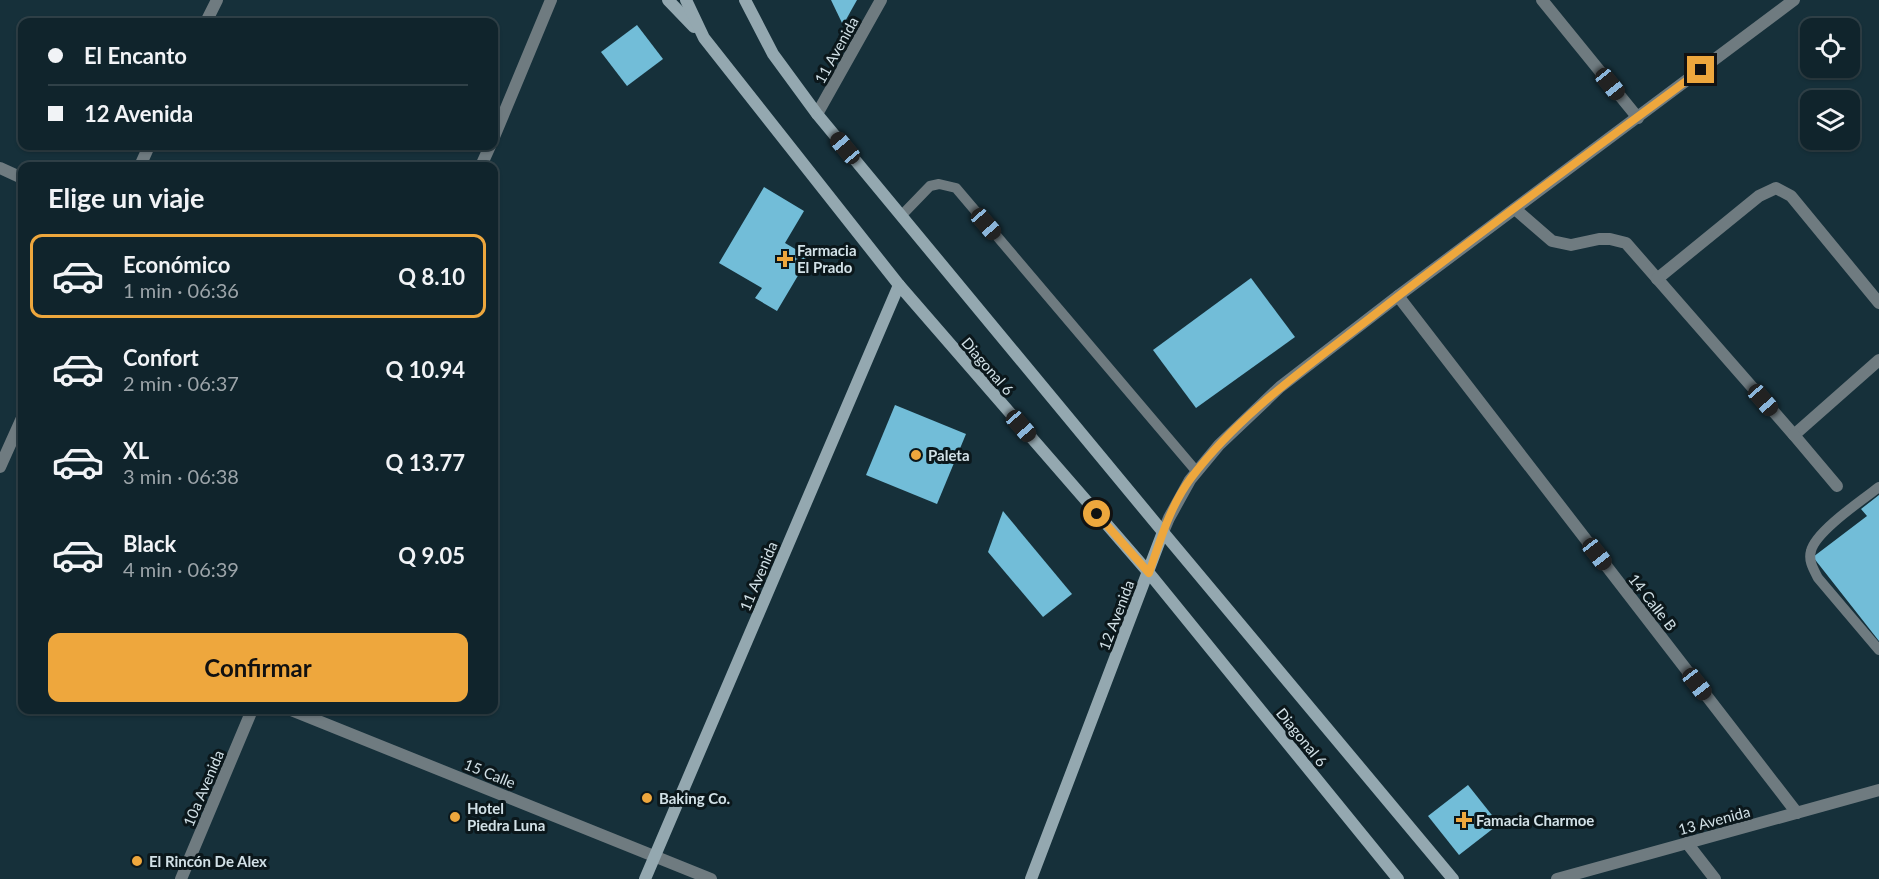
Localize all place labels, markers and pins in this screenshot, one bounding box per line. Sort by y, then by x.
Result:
place label: Farmacia El Prado [797,241,857,276]
marker: Farmacia El Prado [778,252,792,266]
place label: Paleta [928,446,970,464]
marker: Paleta [909,448,923,462]
place label: Baking Co. [659,789,730,807]
marker: Baking Co. [640,791,654,805]
place label: Hotel Piedra Luna [467,799,545,834]
marker: Hotel Piedra Luna [448,810,462,824]
place label: Famacia Charmoe [1476,811,1594,829]
marker: Famacia Charmoe [1457,813,1471,827]
place label: El Rincón De Alex [149,852,267,870]
marker: El Rincón De Alex [130,854,144,868]

